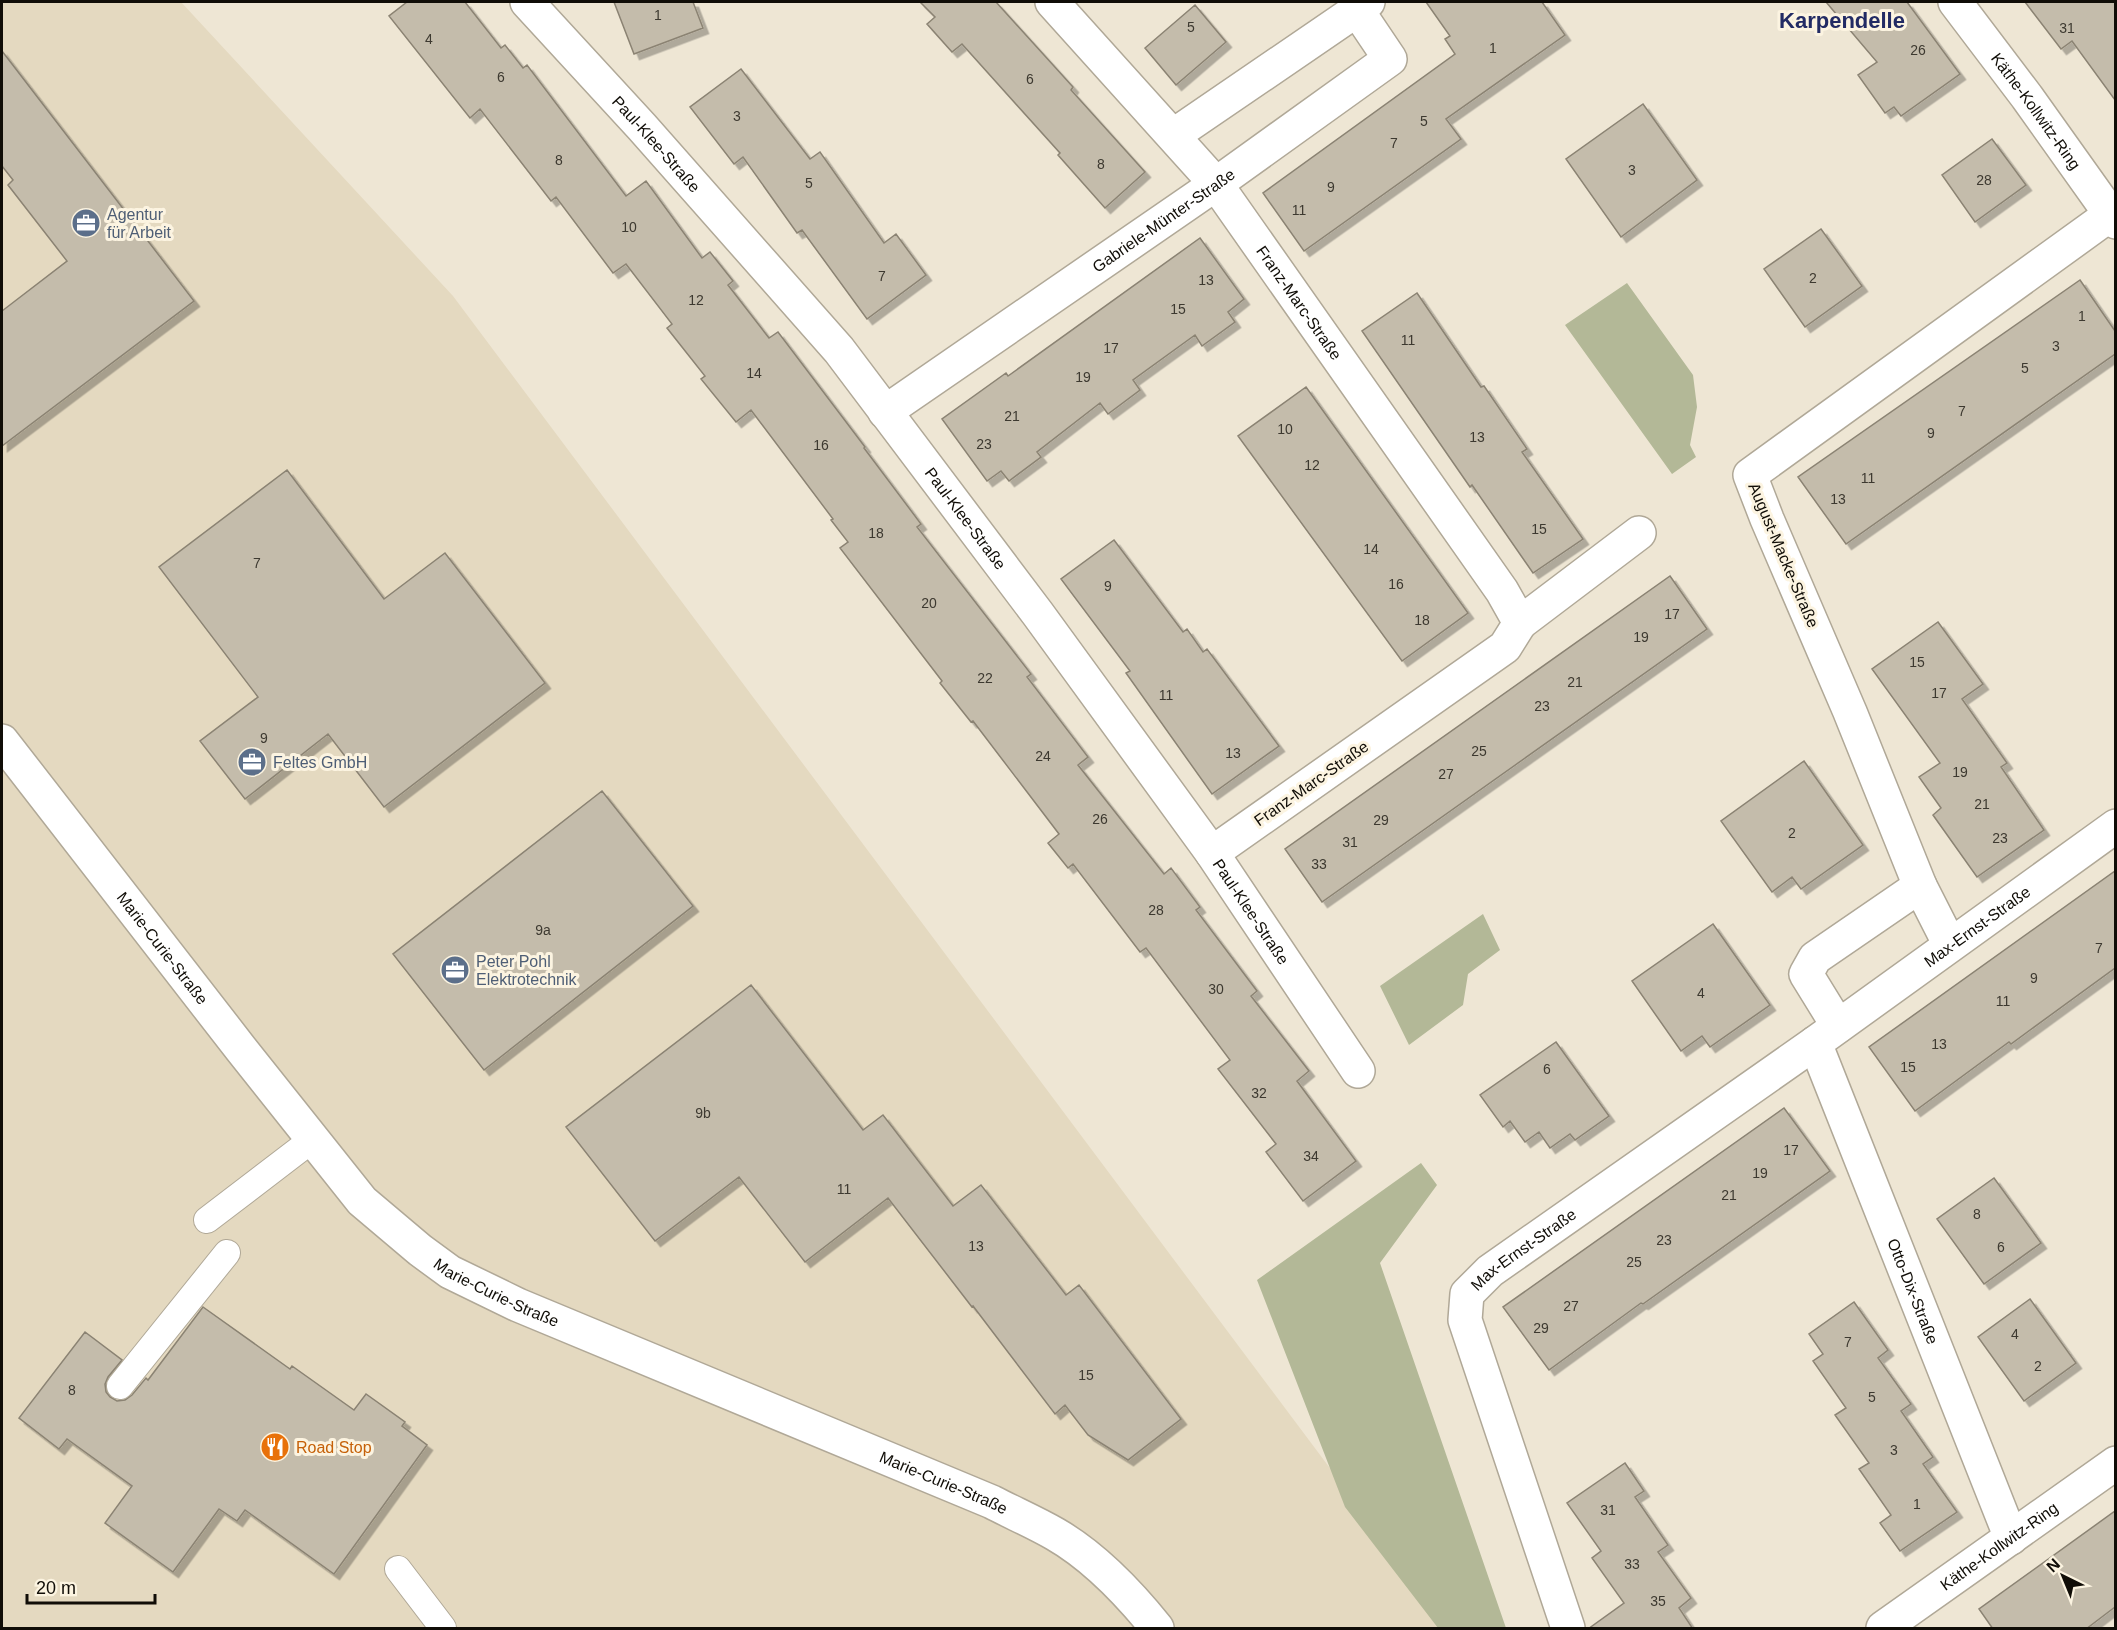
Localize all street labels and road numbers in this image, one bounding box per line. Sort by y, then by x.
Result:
street label: Käthe-Kollwitz-Ring [1988,50,2084,173]
street label: Paul-Klee-Straße [609,93,703,196]
street label: Gabriele-Münter-Straße [1089,165,1238,276]
street label: Franz-Marc-Straße [1253,243,1345,363]
street label: Paul-Klee-Straße [922,464,1009,573]
street label: August-Macke-Straße [1745,480,1822,630]
street label: Franz-Marc-Straße [1251,738,1372,829]
street label: Paul-Klee-Straße [1210,856,1292,968]
street label: Max-Ernst-Straße [1921,883,2033,970]
street label: Marie-Curie-Straße [114,889,211,1008]
street label: Max-Ernst-Straße [1468,1205,1579,1294]
street label: Otto-Dix-Straße [1884,1236,1941,1347]
street label: Marie-Curie-Straße [430,1255,561,1330]
street label: Marie-Curie-Straße [877,1448,1010,1518]
street label: Käthe-Kollwitz-Ring [1937,1499,2061,1594]

